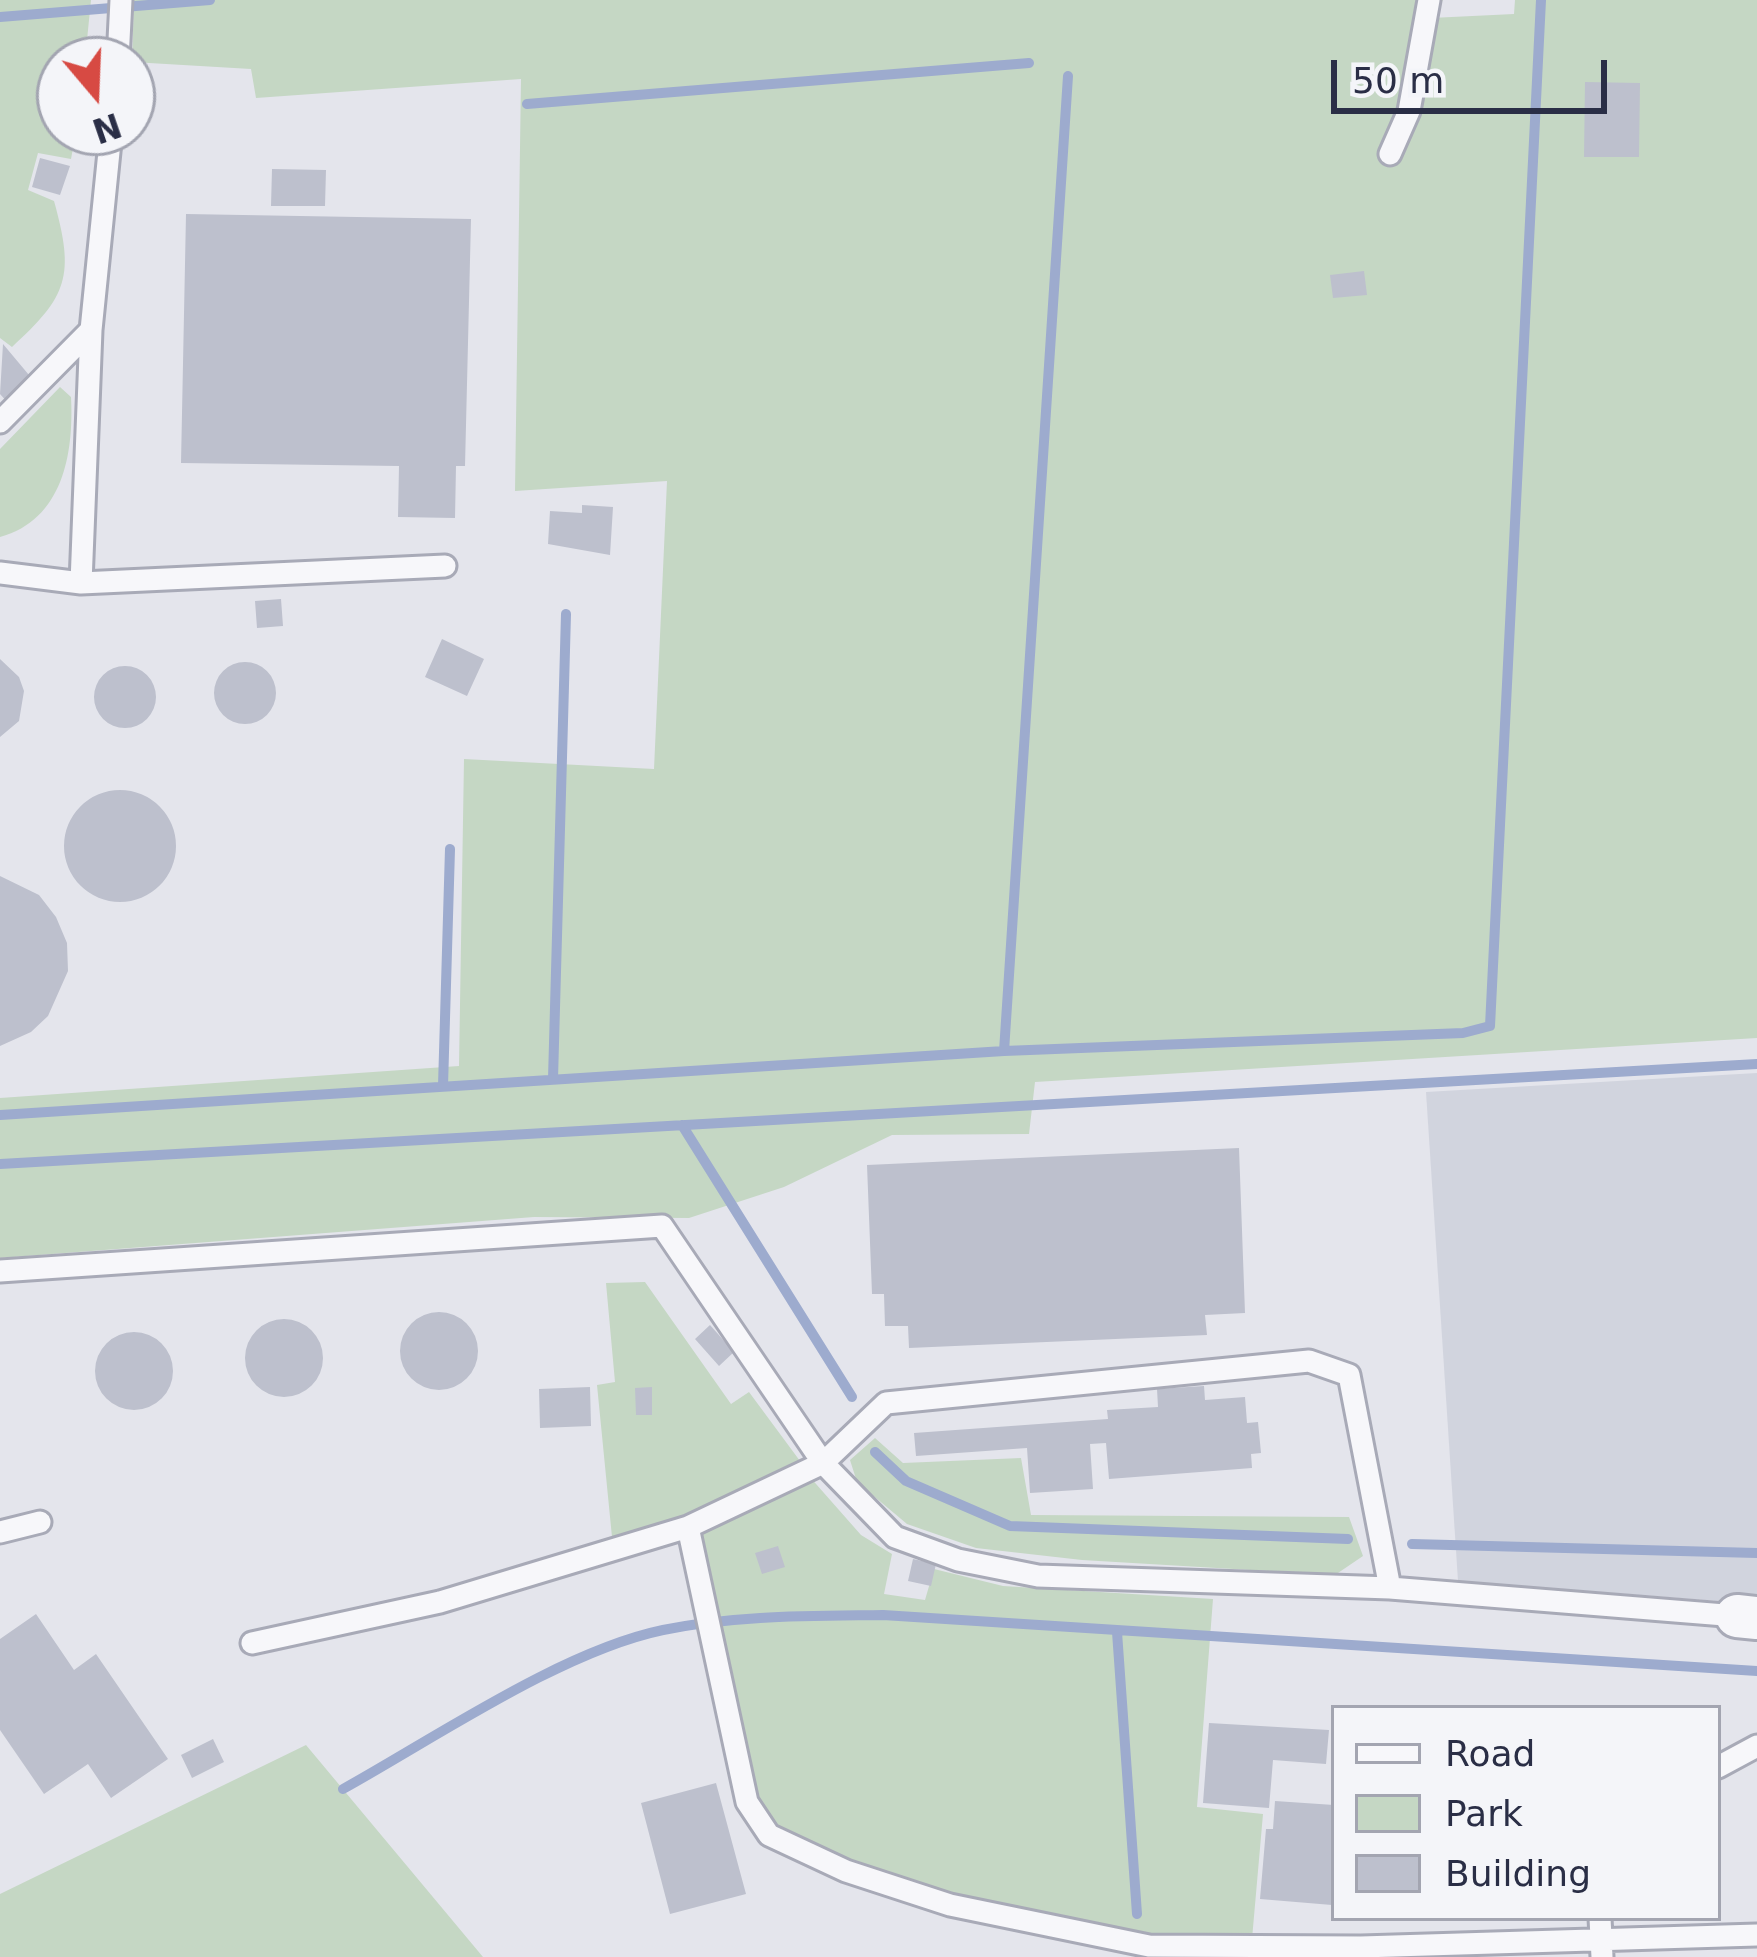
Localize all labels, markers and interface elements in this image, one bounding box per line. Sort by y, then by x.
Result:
north arrow [36,36,156,156]
scale bar [1337,36,1613,110]
text: 50 m [1352,60,1444,101]
text: N [87,105,126,151]
legend [1331,1705,1721,1921]
text: Road [1445,1733,1535,1774]
text: Park [1445,1793,1523,1834]
text: Building [1445,1853,1591,1894]

